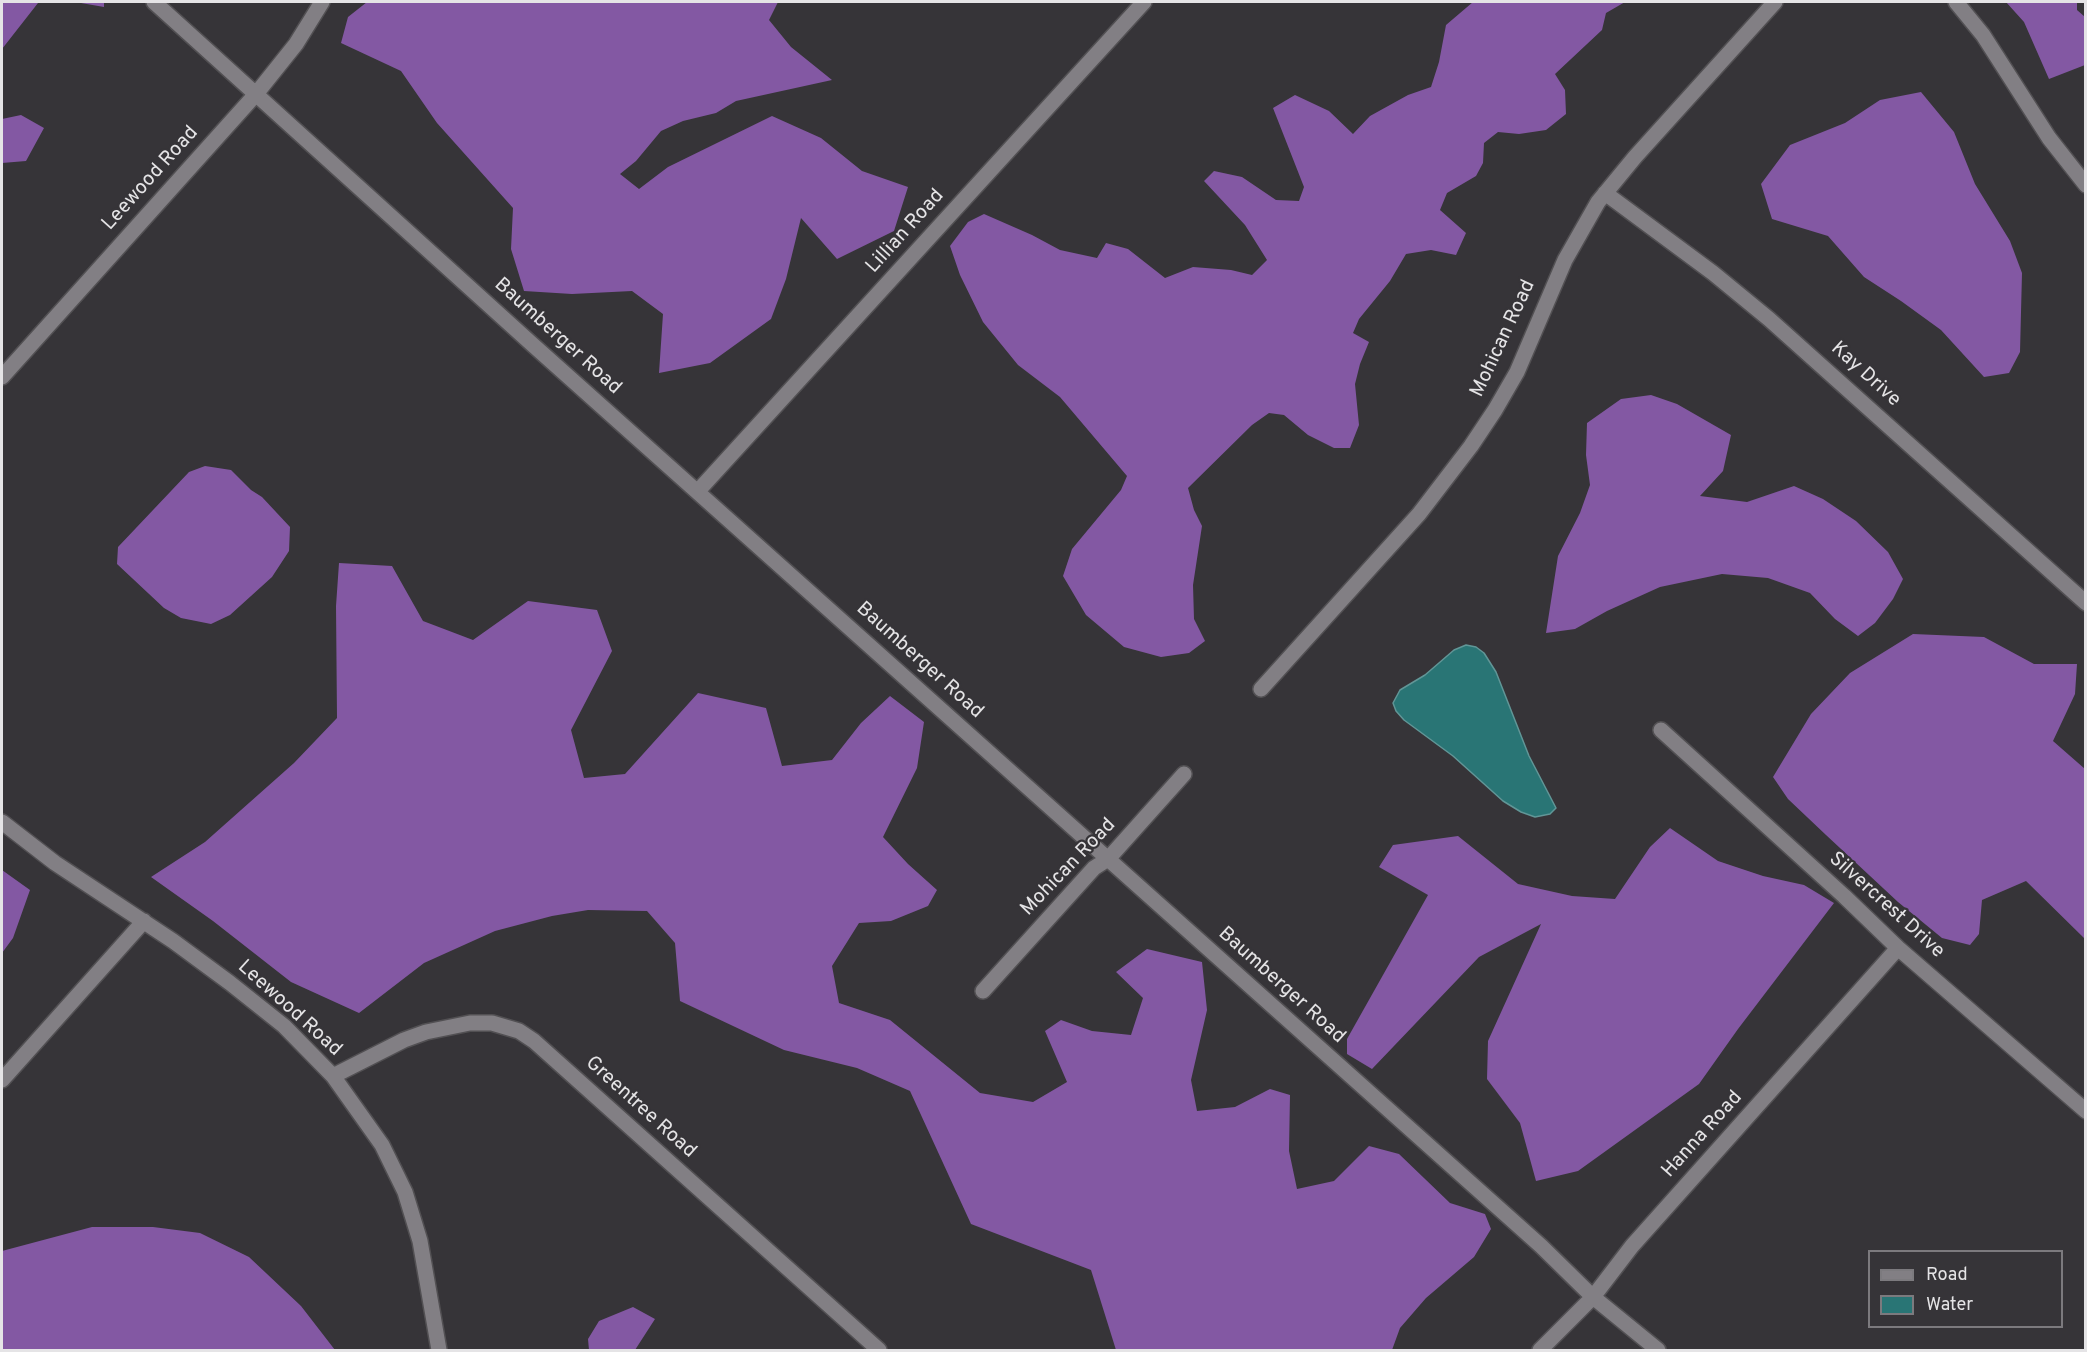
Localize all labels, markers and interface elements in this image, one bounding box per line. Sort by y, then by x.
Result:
street label: Leewood Road [98,122,204,236]
street label: Lillian Road [862,185,950,279]
street label: Baumberger Road [488,274,626,400]
street label: Mohican Road [1466,277,1542,401]
street label: Kay Drive [1825,337,1905,413]
street label: Baumberger Road [850,598,988,724]
street label: Mohican Road [1016,814,1122,922]
street label: Silvercrest Drive [1823,848,1949,964]
street label: Baumberger Road [1212,923,1350,1049]
street label: Leewood Road [232,956,346,1062]
street label: Greentree Road [580,1052,700,1164]
street label: Hanna Road [1658,1087,1748,1183]
legend [1868,1250,2063,1328]
text: Road [1926,1264,1968,1287]
text: Water [1926,1294,1973,1317]

